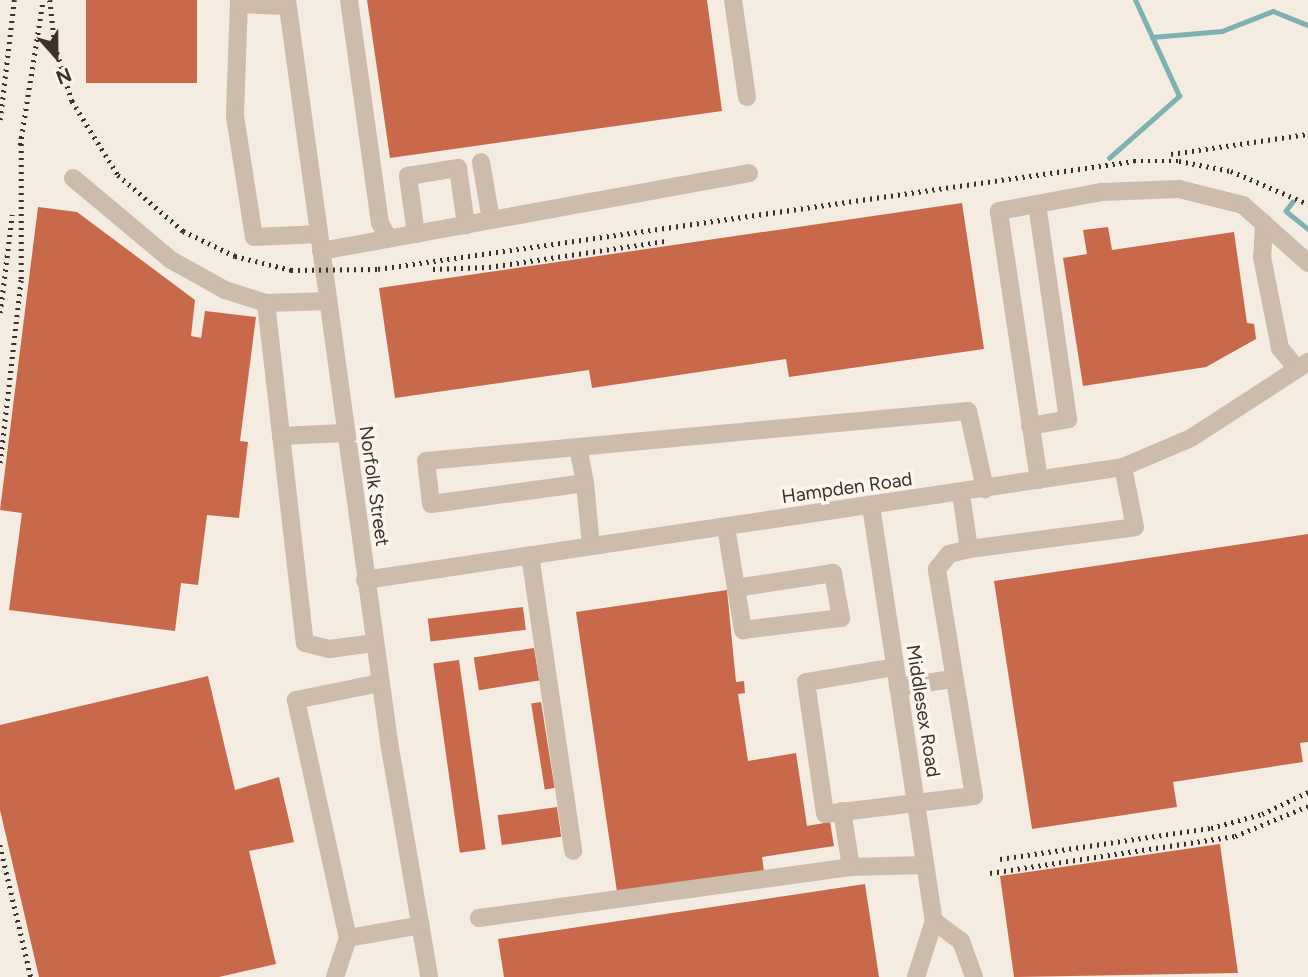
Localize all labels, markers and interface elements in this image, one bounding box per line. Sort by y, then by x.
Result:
north arrow [21,21,91,91]
text: N [53,63,75,89]
street label: Norfolk Street [354,424,394,548]
street label: Hampden Road [780,468,914,508]
street label: Middlesex Road [901,643,945,779]

